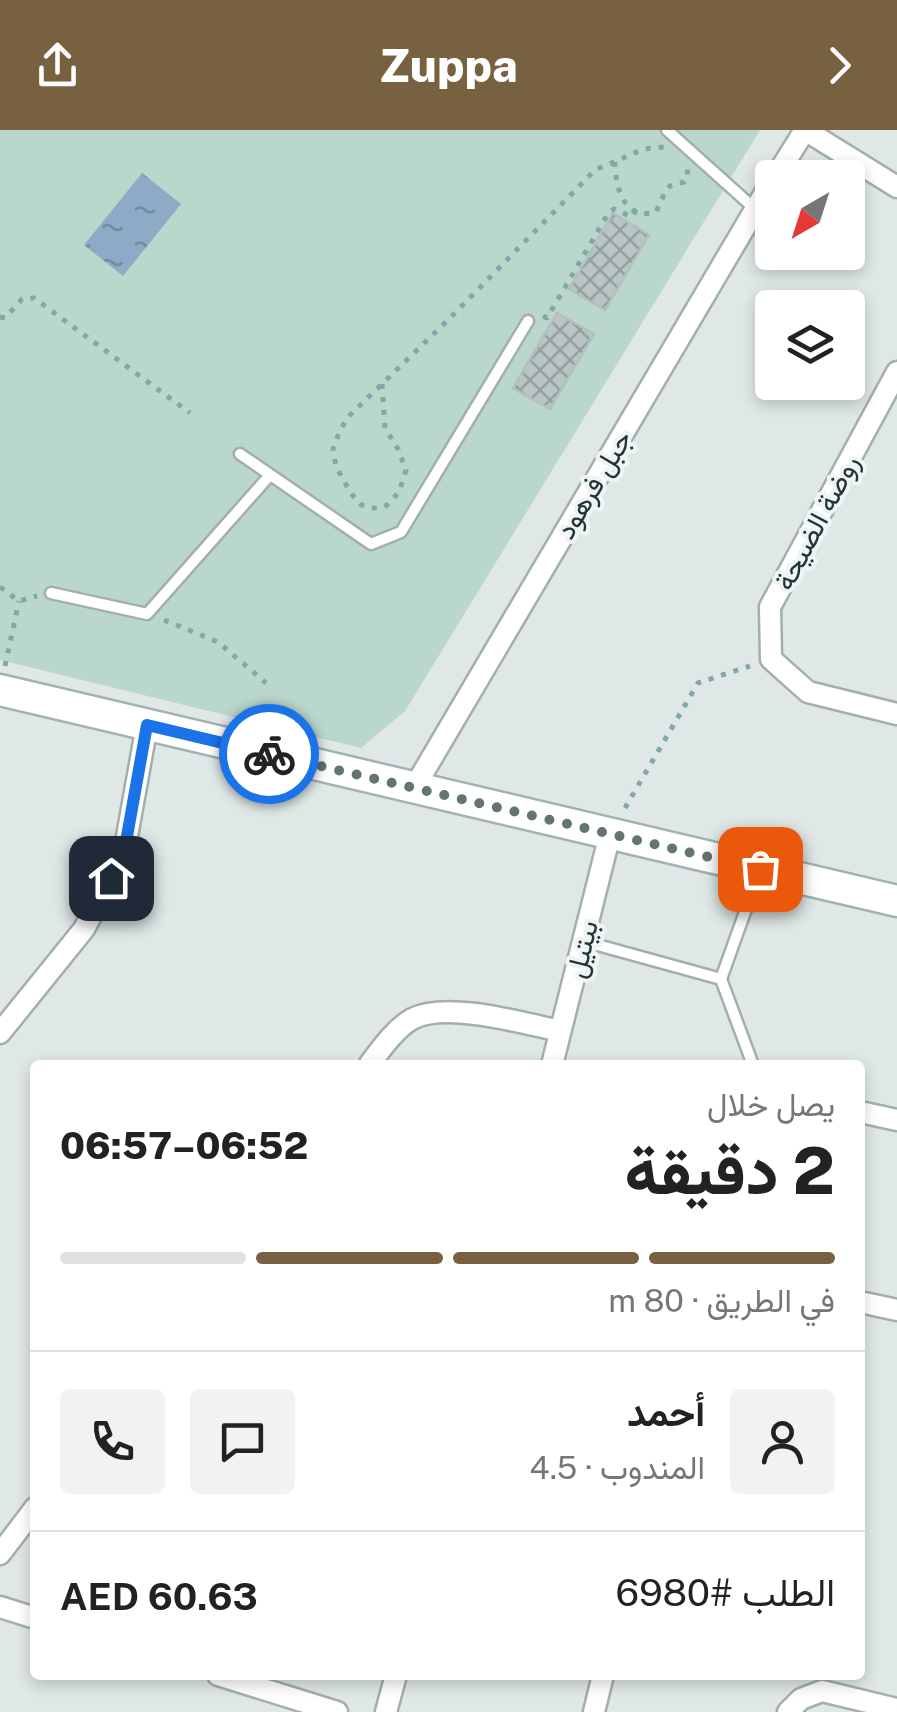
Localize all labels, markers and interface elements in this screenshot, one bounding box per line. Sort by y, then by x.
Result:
icon: share [30,38,85,93]
icon: forward [812,38,867,93]
text: Zuppa [379,39,518,92]
north arrow [755,160,865,270]
map controls [755,160,865,400]
button: layers [755,290,865,400]
street label: جبل فرهود [548,424,640,545]
street label: روضة الضيحة [767,449,867,596]
courier [219,704,319,804]
icon: bike [242,727,297,782]
pin [718,827,803,912]
pin [69,836,154,921]
icon: bag [733,842,788,897]
icon: home [84,851,139,906]
street label: بيتيل [558,917,605,982]
text: يصل خلال [707,1086,835,1123]
text: 06:52–06:57 [60,1123,308,1168]
text: 2 دقيقة [624,1132,835,1209]
text: في الطريق · 80 m [608,1282,835,1319]
button: phone [60,1389,165,1494]
button: chat [190,1389,295,1494]
button: person [730,1389,835,1494]
text: أحمد [627,1390,705,1435]
text: المندوب · 4.5 [530,1449,705,1486]
text: الطلب #6980 [616,1570,835,1615]
text: AED 60.63 [60,1574,258,1619]

